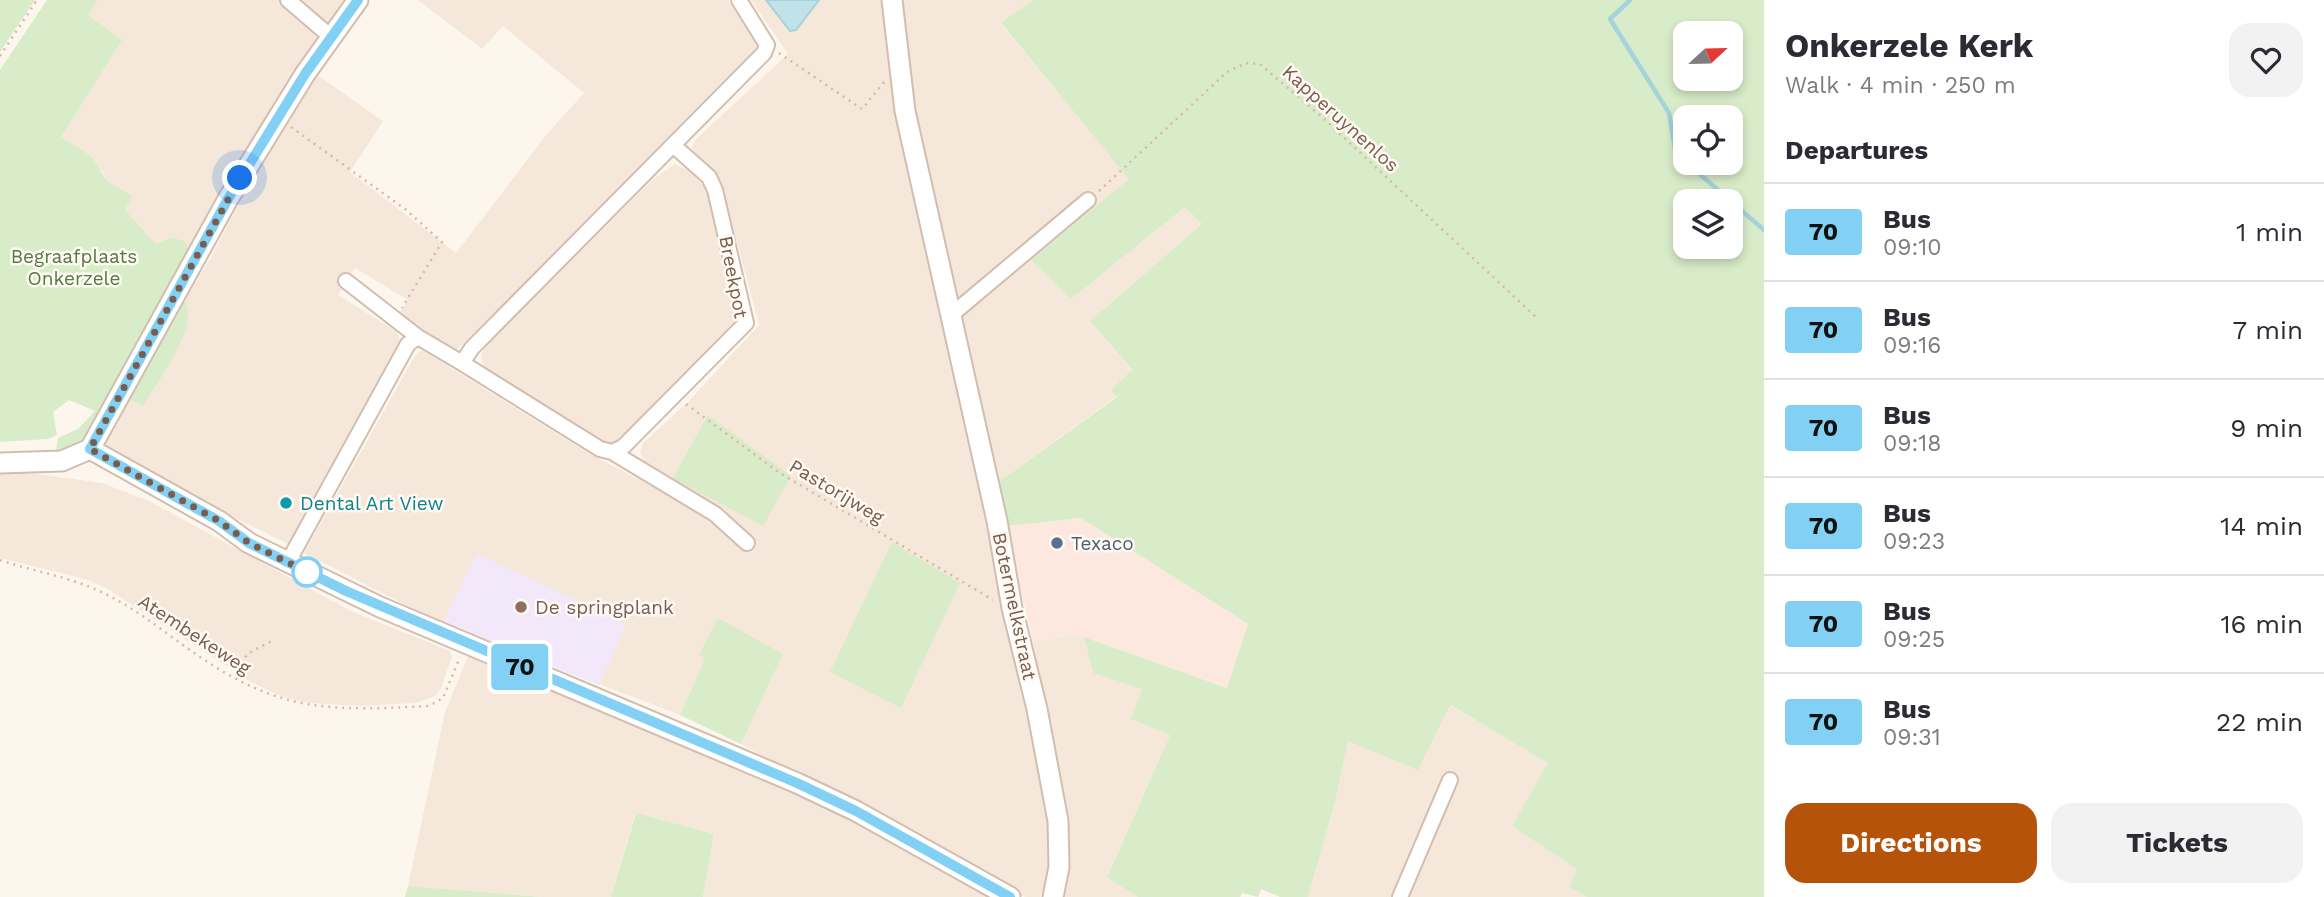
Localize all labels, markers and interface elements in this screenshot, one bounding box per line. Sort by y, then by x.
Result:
north arrow [1673,21,1743,91]
map controls [1673,21,1743,259]
button: heart [2229,23,2303,97]
text: Onkerzele Kerk [1785,26,2033,65]
street label: Kapperuynenlos [1278,60,1404,177]
text: Walk · 4 min · 250 m [1785,72,2016,99]
button: locate [1673,105,1743,175]
text: Departures [1785,135,1928,165]
your location [222,160,257,195]
button: layers [1673,189,1743,259]
text: Bus [1883,204,1931,234]
text: 1 min [2236,217,2303,247]
text: 70 [1809,218,1838,246]
street label: Breekpot [714,234,753,320]
text: 09:10 [1883,234,1942,261]
park label: Begraafplaats Onkerzele [11,245,137,290]
text: Bus [1883,302,1931,332]
text: 7 min [2233,315,2303,345]
text: 70 [1809,316,1838,344]
text: 09:16 [1883,332,1941,359]
text: Bus [1883,400,1931,430]
text: 9 min [2230,413,2303,443]
text: 70 [1809,414,1838,442]
text: 09:18 [1883,430,1941,457]
street label: Pastorijweg [785,454,889,529]
place label: Dental Art View [300,492,443,515]
marker: Dental Art View [278,495,294,511]
text: Bus [1883,498,1931,528]
text: 14 min [2220,511,2303,541]
text: 70 [1809,512,1838,540]
text: 09:23 [1883,528,1945,555]
street label: Botermelkstraat [988,530,1041,682]
place label: Texaco [1071,532,1134,555]
marker: Texaco [1049,535,1065,551]
unlabelled marker [292,557,322,587]
street label: Atembekeweg [134,589,256,680]
place label: De springplank [535,596,674,619]
text: Bus [1883,596,1931,626]
marker: De springplank [513,599,529,615]
text: 16 min [2220,609,2303,639]
text: 70 [1809,610,1838,638]
text: 09:25 [1883,626,1945,653]
line badge: 70 [489,644,552,690]
text: 70 [505,653,535,681]
text: Bus [1883,694,1931,724]
text: 22 min [2216,707,2303,737]
text: 70 [1809,708,1838,736]
text: 09:31 [1883,724,1941,751]
button: Directions [1785,803,2037,883]
button: Tickets [2051,803,2303,883]

